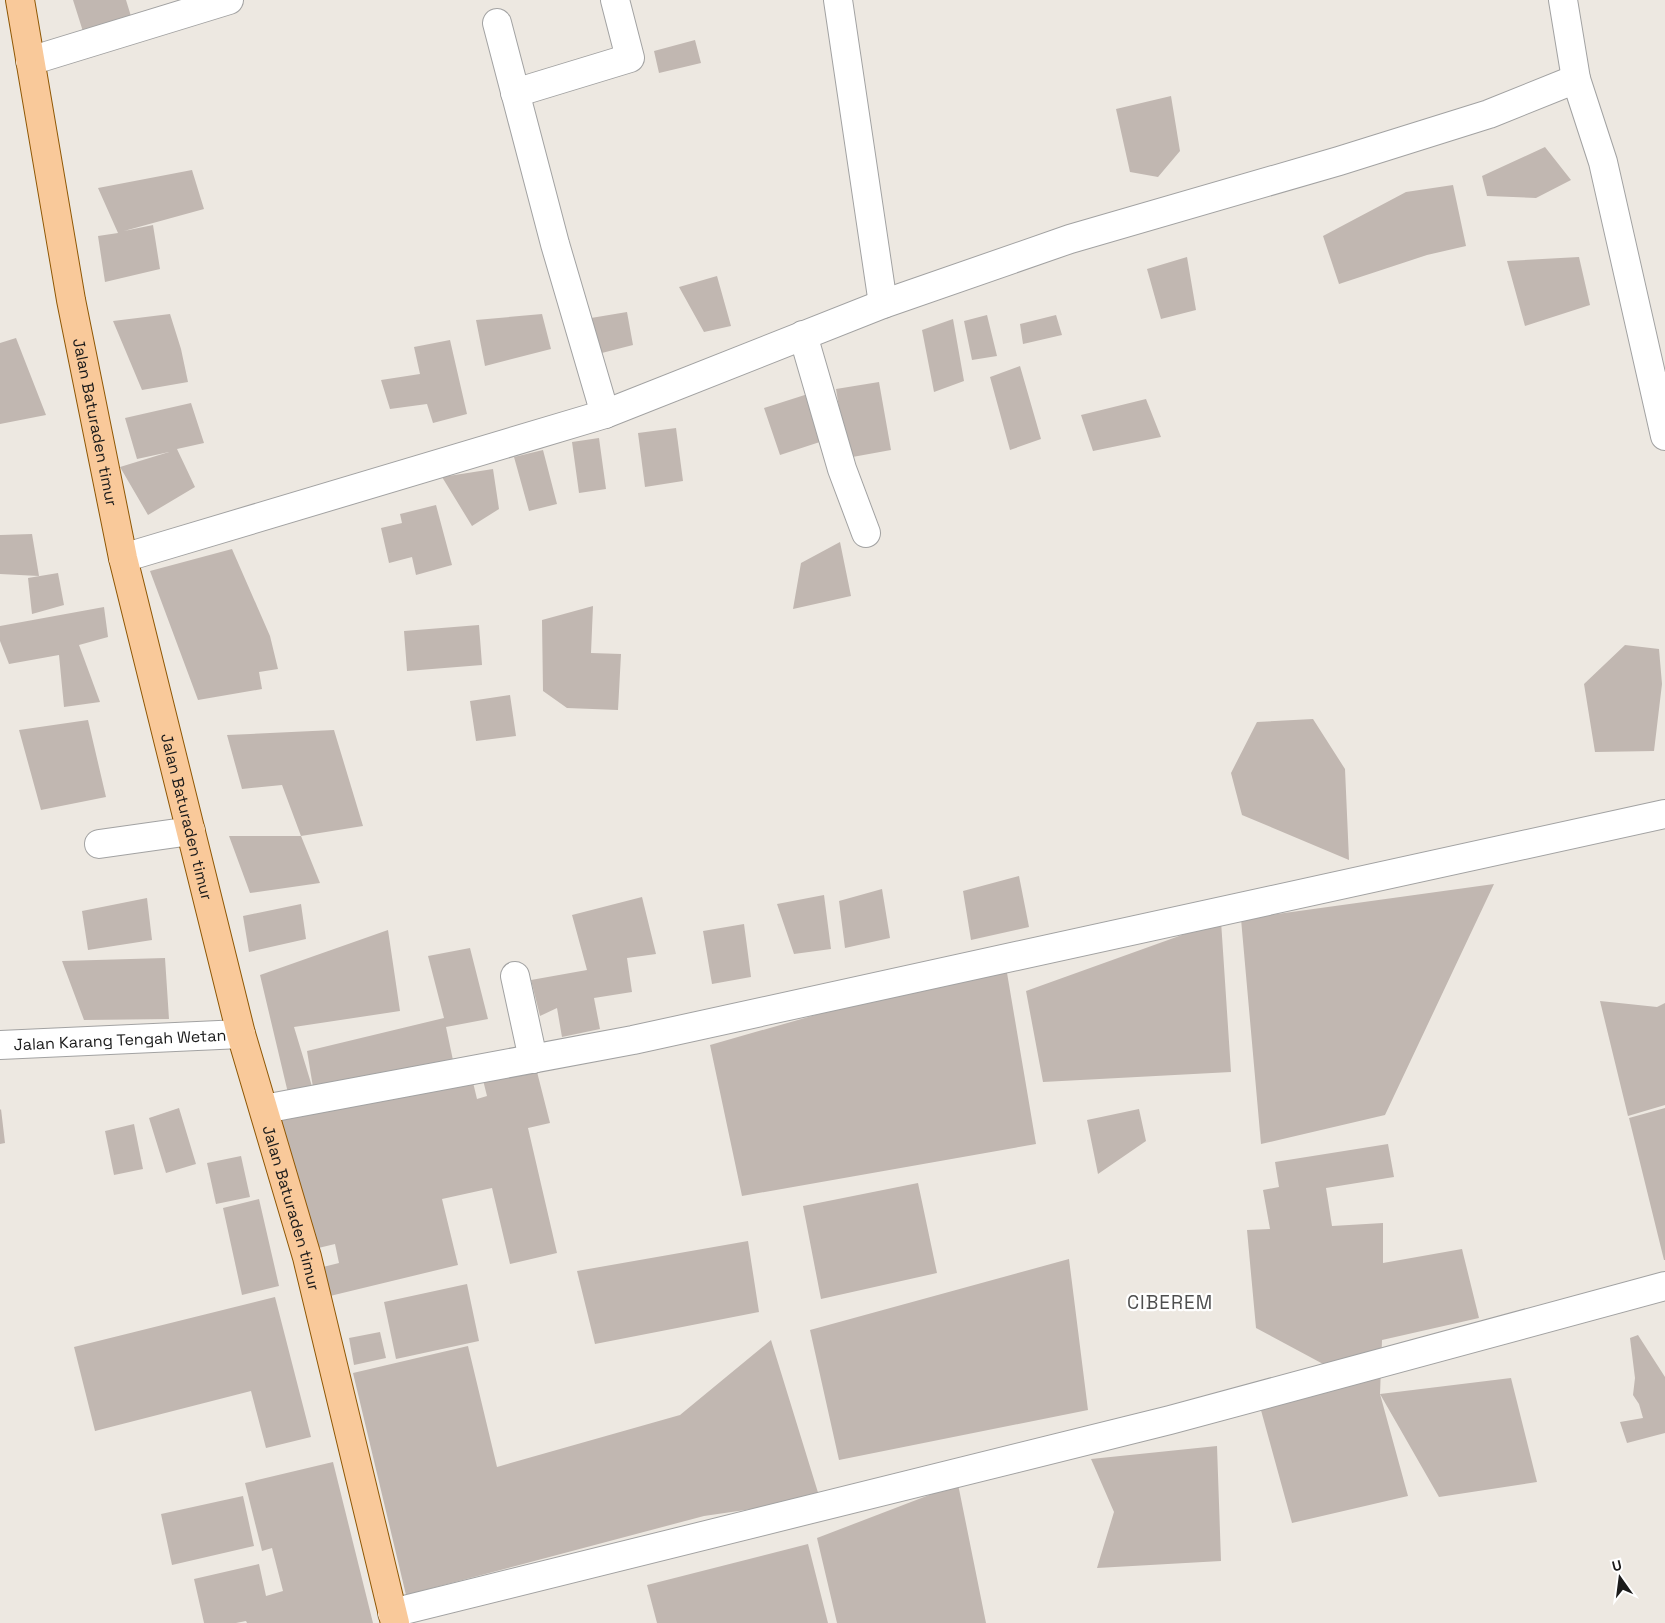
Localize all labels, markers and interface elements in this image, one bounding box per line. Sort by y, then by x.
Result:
street label: Jalan Baturaden timur [68,336,122,508]
street label: Jalan Baturaden timur [156,731,217,902]
street label: Jalan Karang Tengah Wetan [13,1025,227,1055]
street label: Jalan Baturaden timur [258,1123,325,1293]
district label: CIBEREM [1127,1290,1213,1315]
north arrow [1595,1553,1645,1603]
text: U [1610,1556,1624,1575]

